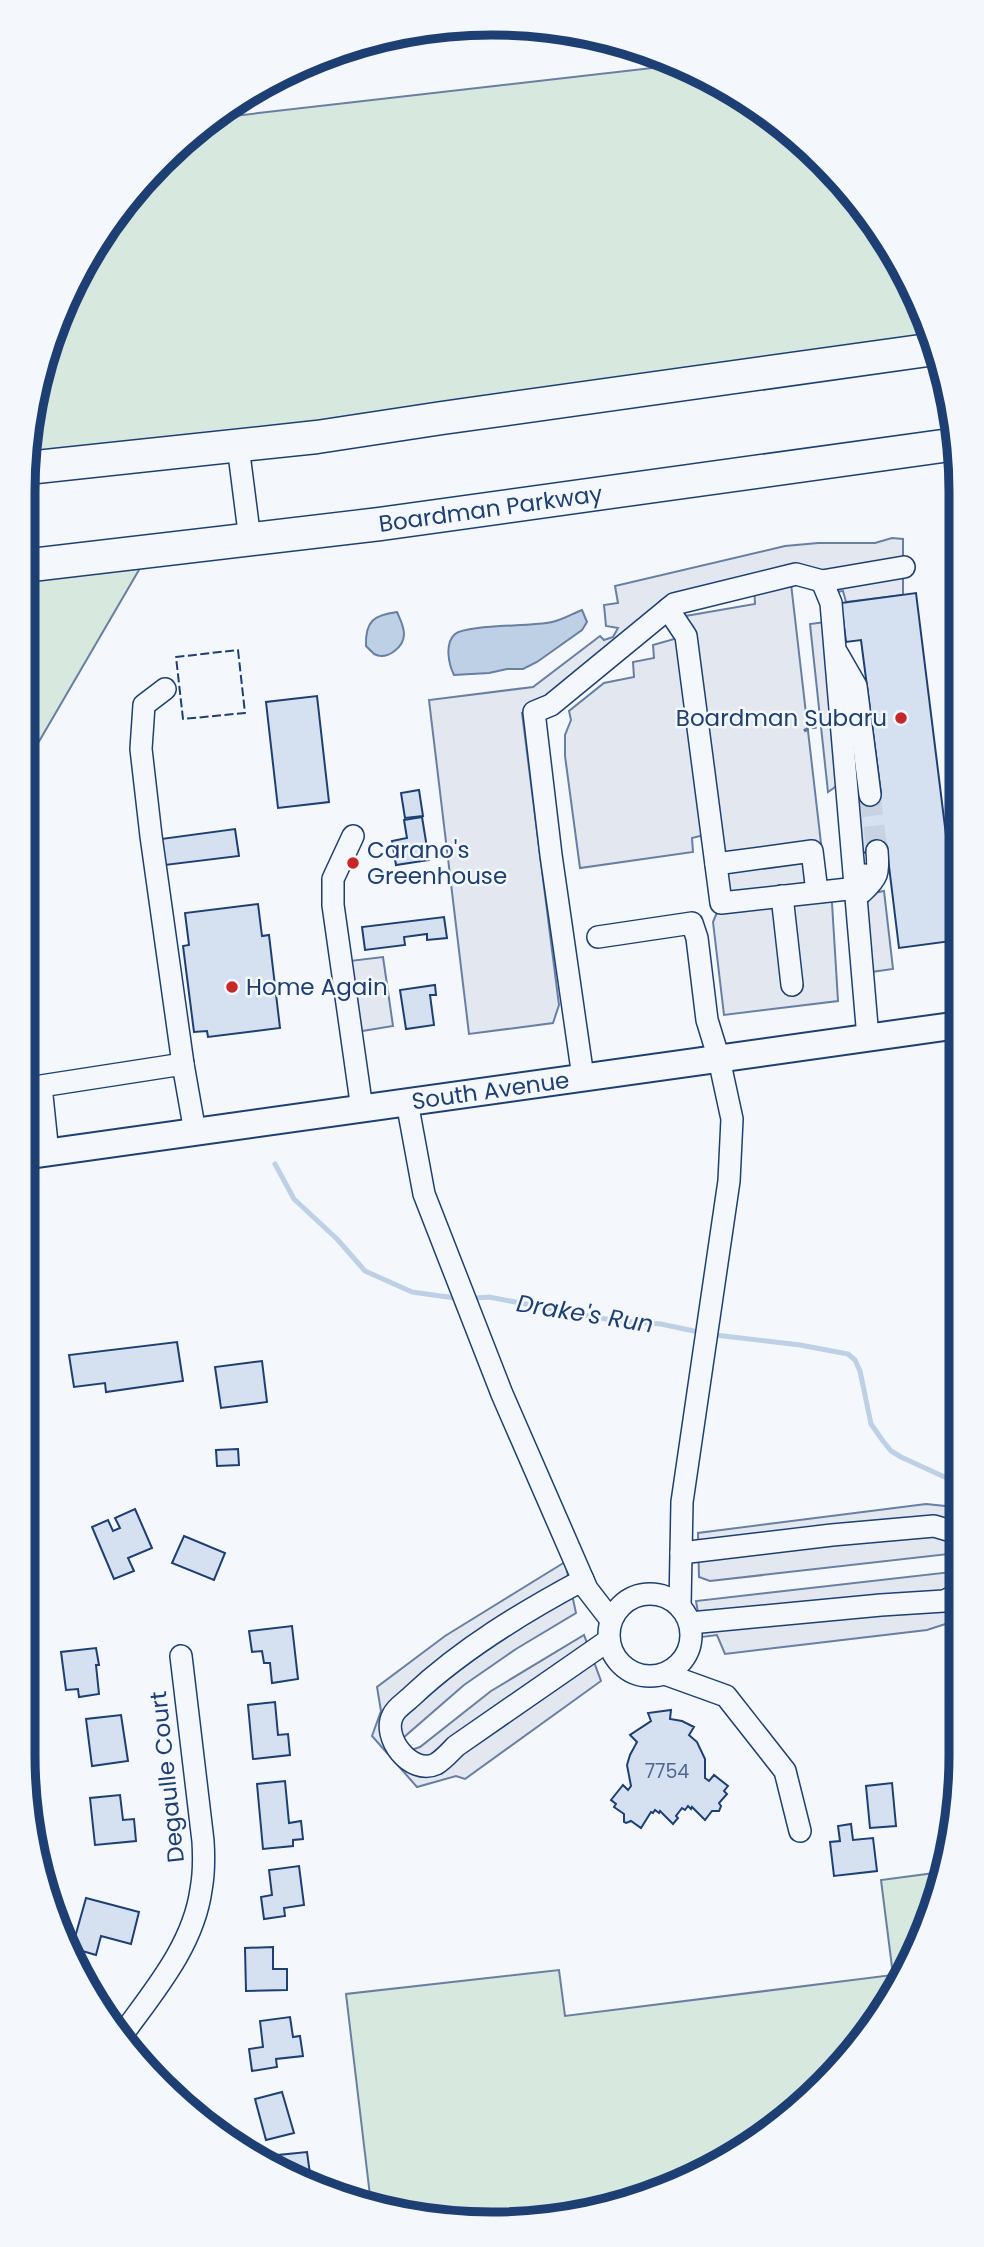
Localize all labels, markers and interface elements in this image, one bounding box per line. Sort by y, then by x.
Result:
street label: Boardman Parkway [377,477,604,540]
place label: Boardman Subaru [676,702,887,734]
marker: Boardman Subaru [893,710,909,726]
place label: Carano's Greenhouse [367,834,507,892]
marker: Carano's Greenhouse [345,855,361,871]
place label: Home Again [246,971,388,1003]
marker: Home Again [224,979,240,995]
street label: South Avenue [410,1064,571,1117]
water label: Drake's Run [514,1286,656,1341]
street label: Degaulle Court [142,1690,192,1864]
house number: 7754 [645,1758,689,1785]

